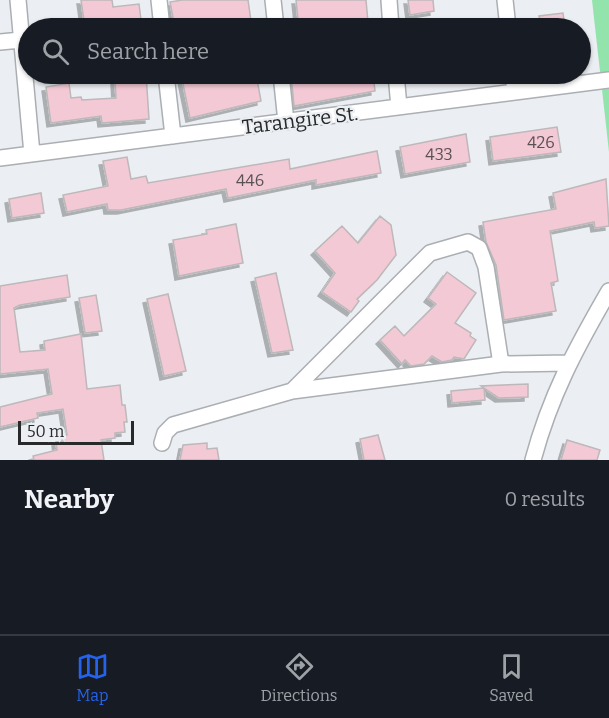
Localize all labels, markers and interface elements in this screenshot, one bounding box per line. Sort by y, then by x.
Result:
search box [18,18,591,84]
icon: search [39,35,72,68]
text: Search here [87,38,209,65]
street label: Tarangire St. [241,101,359,139]
house number: 426 [527,133,555,152]
house number: 433 [425,145,453,164]
house number: 446 [236,171,264,190]
scale bar [18,418,134,446]
text: 50 m [27,422,64,441]
text: Nearby [24,484,114,515]
text: 0 results [505,487,585,511]
tab: Map [76,650,109,705]
tab: Directions [261,650,338,705]
tab: Saved [489,650,533,705]

